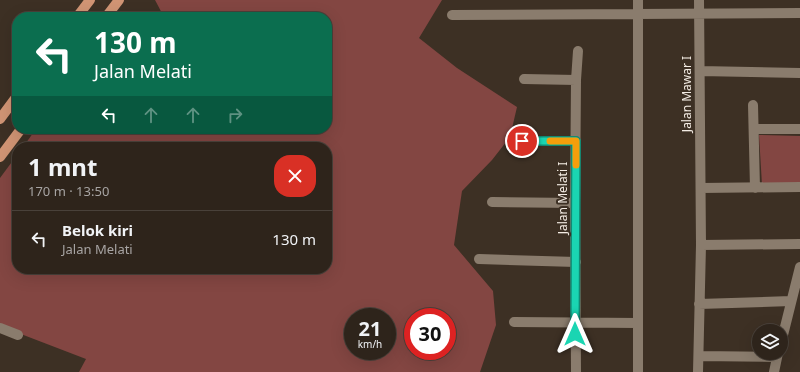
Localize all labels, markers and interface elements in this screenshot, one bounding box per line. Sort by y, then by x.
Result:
text: 130 m [94,23,177,61]
icon: left [28,28,80,80]
street label: Jalan Mawar I [678,56,695,133]
text: Jalan Melati [94,59,192,83]
icon: left [98,104,120,126]
icon: ahead [140,104,162,126]
icon: ahead [182,104,204,126]
icon: right [224,104,246,126]
pin [505,124,539,158]
icon: arrive [511,130,533,152]
text: 1 mnt [28,150,97,183]
button: close [274,155,316,197]
street label: Jalan Melati I [554,162,571,235]
text: 170 m · 13:50 [28,182,109,200]
text: Belok kiri [62,220,133,240]
icon: left [28,228,50,250]
text: 130 m [272,229,316,249]
text: Jalan Melati [62,240,133,258]
speed limit sign: 30 [404,308,456,360]
position arrow [554,313,596,355]
text: 21 [359,315,381,342]
map controls [752,324,788,360]
button: layers [752,324,788,360]
text: km/h [358,337,382,351]

